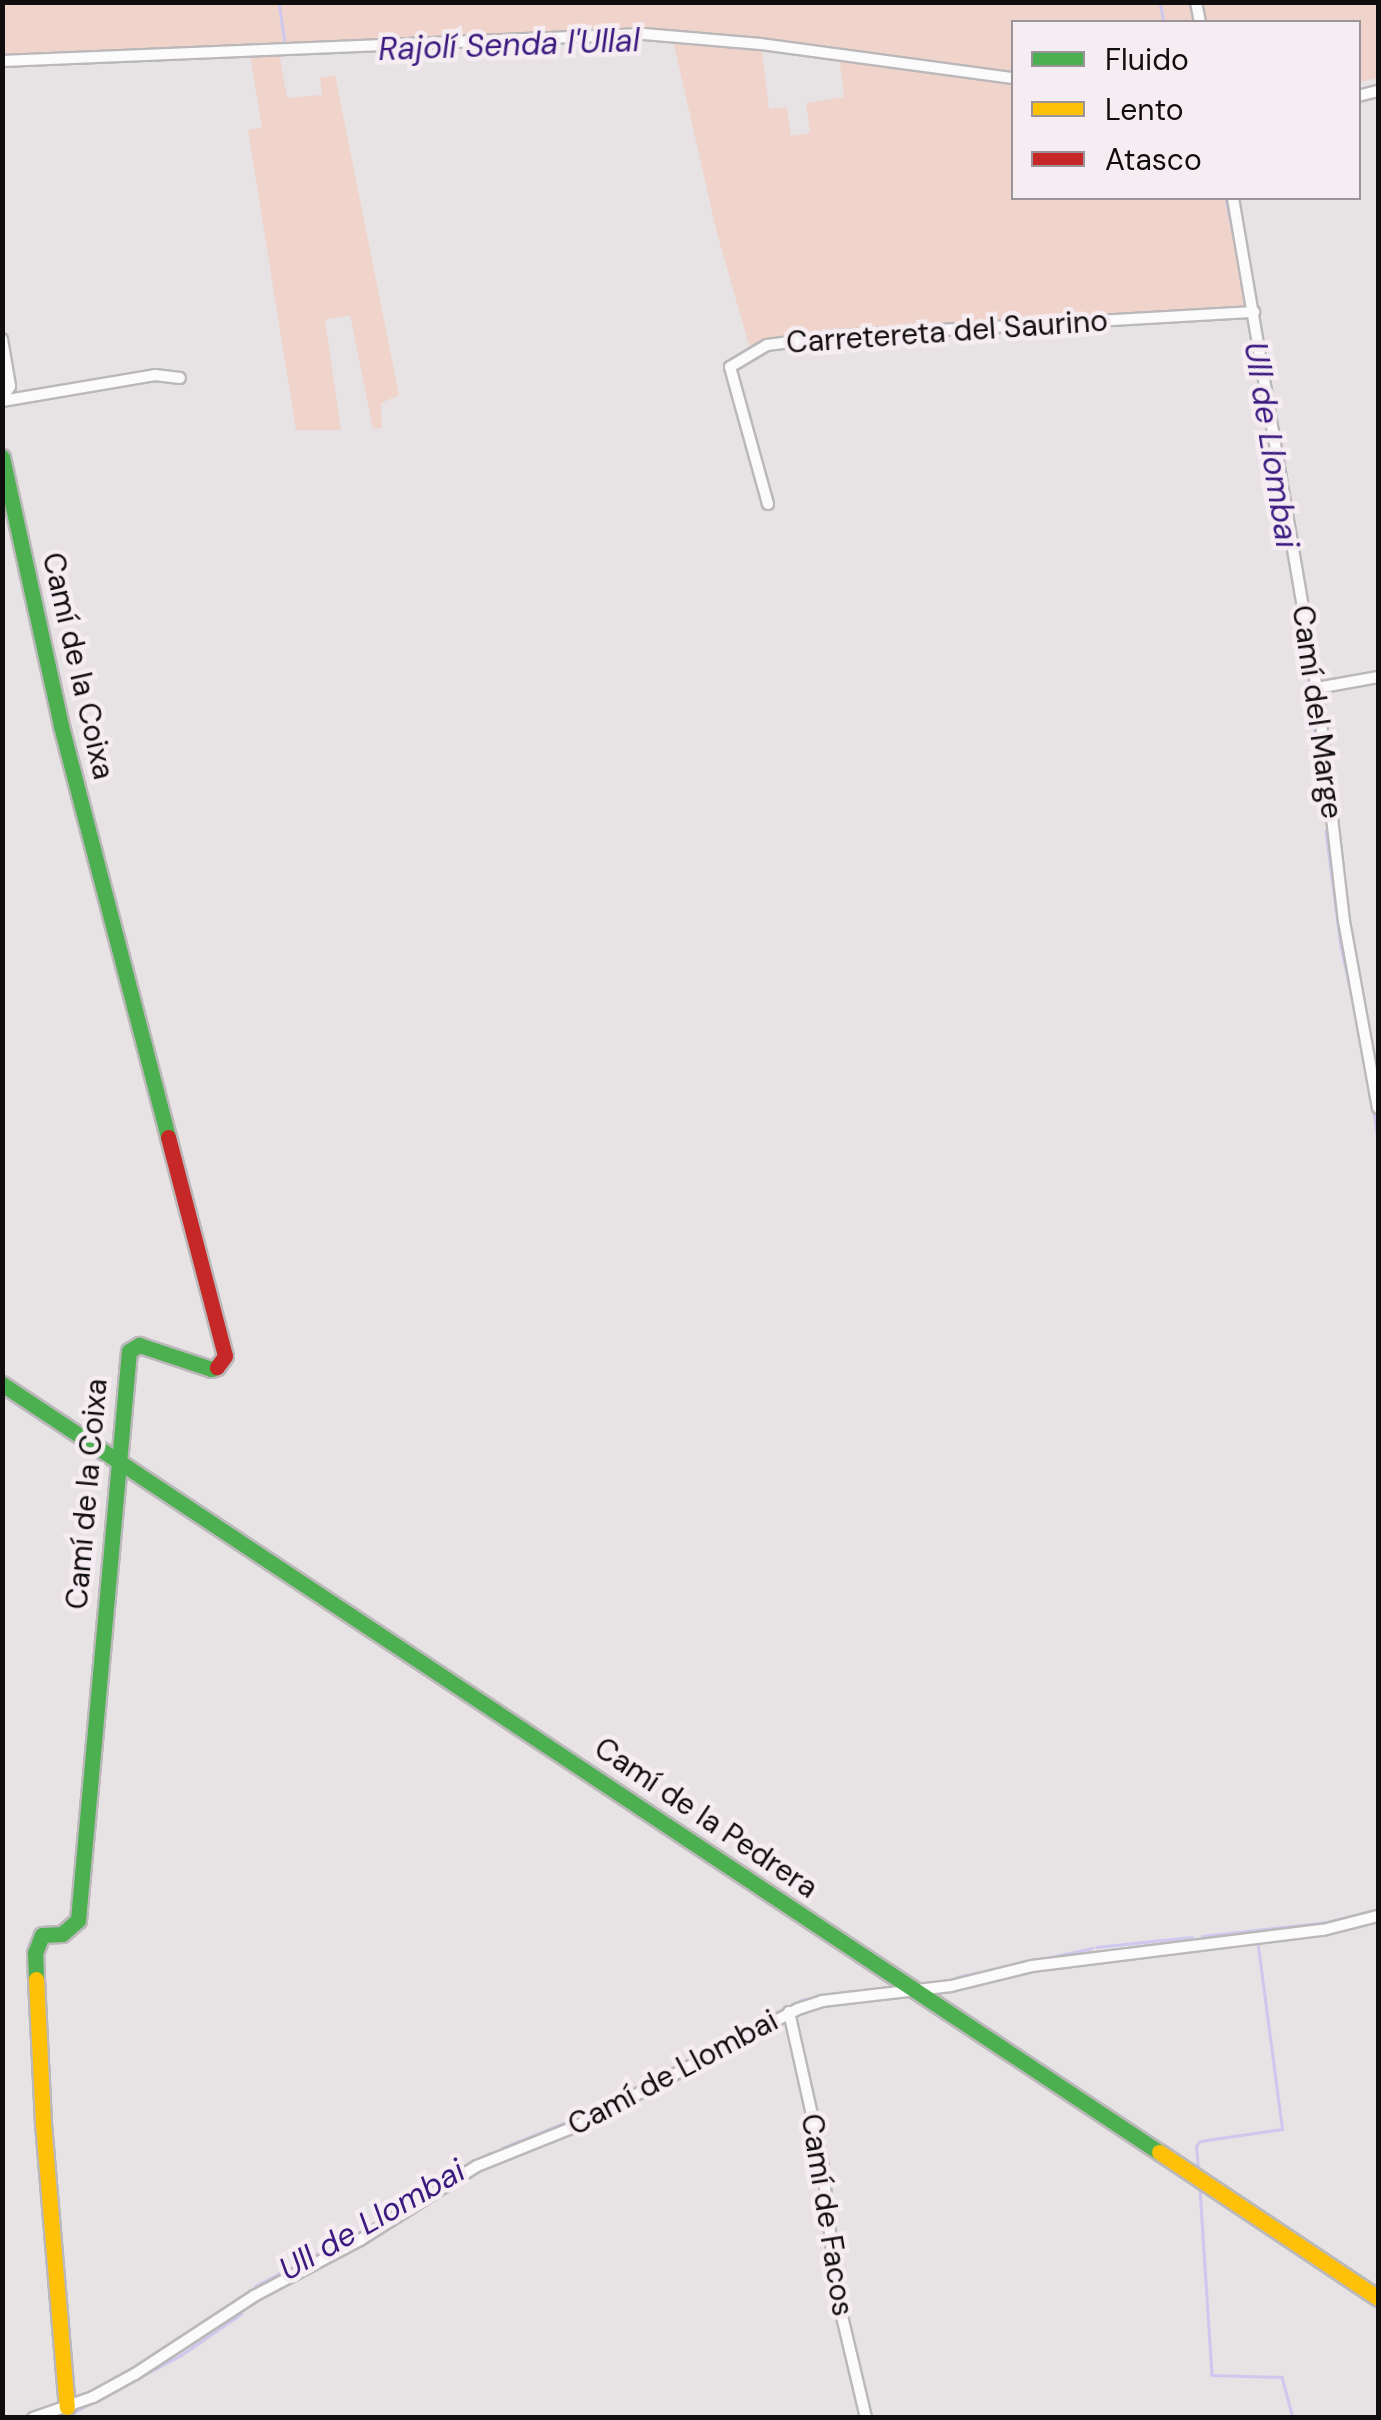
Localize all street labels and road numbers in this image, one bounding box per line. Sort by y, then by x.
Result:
street label: Carretereta del Saurino [785,303,1109,361]
street label: Camí de la Coixa [34,549,122,783]
street label: Camí del Marge [1284,603,1350,821]
street label: Camí de la Coixa [59,1377,115,1611]
street label: Camí de la Pedrera [588,1730,824,1906]
street label: Camí de Llombai [562,2003,784,2143]
street label: Camí de Facos [793,2111,861,2319]

